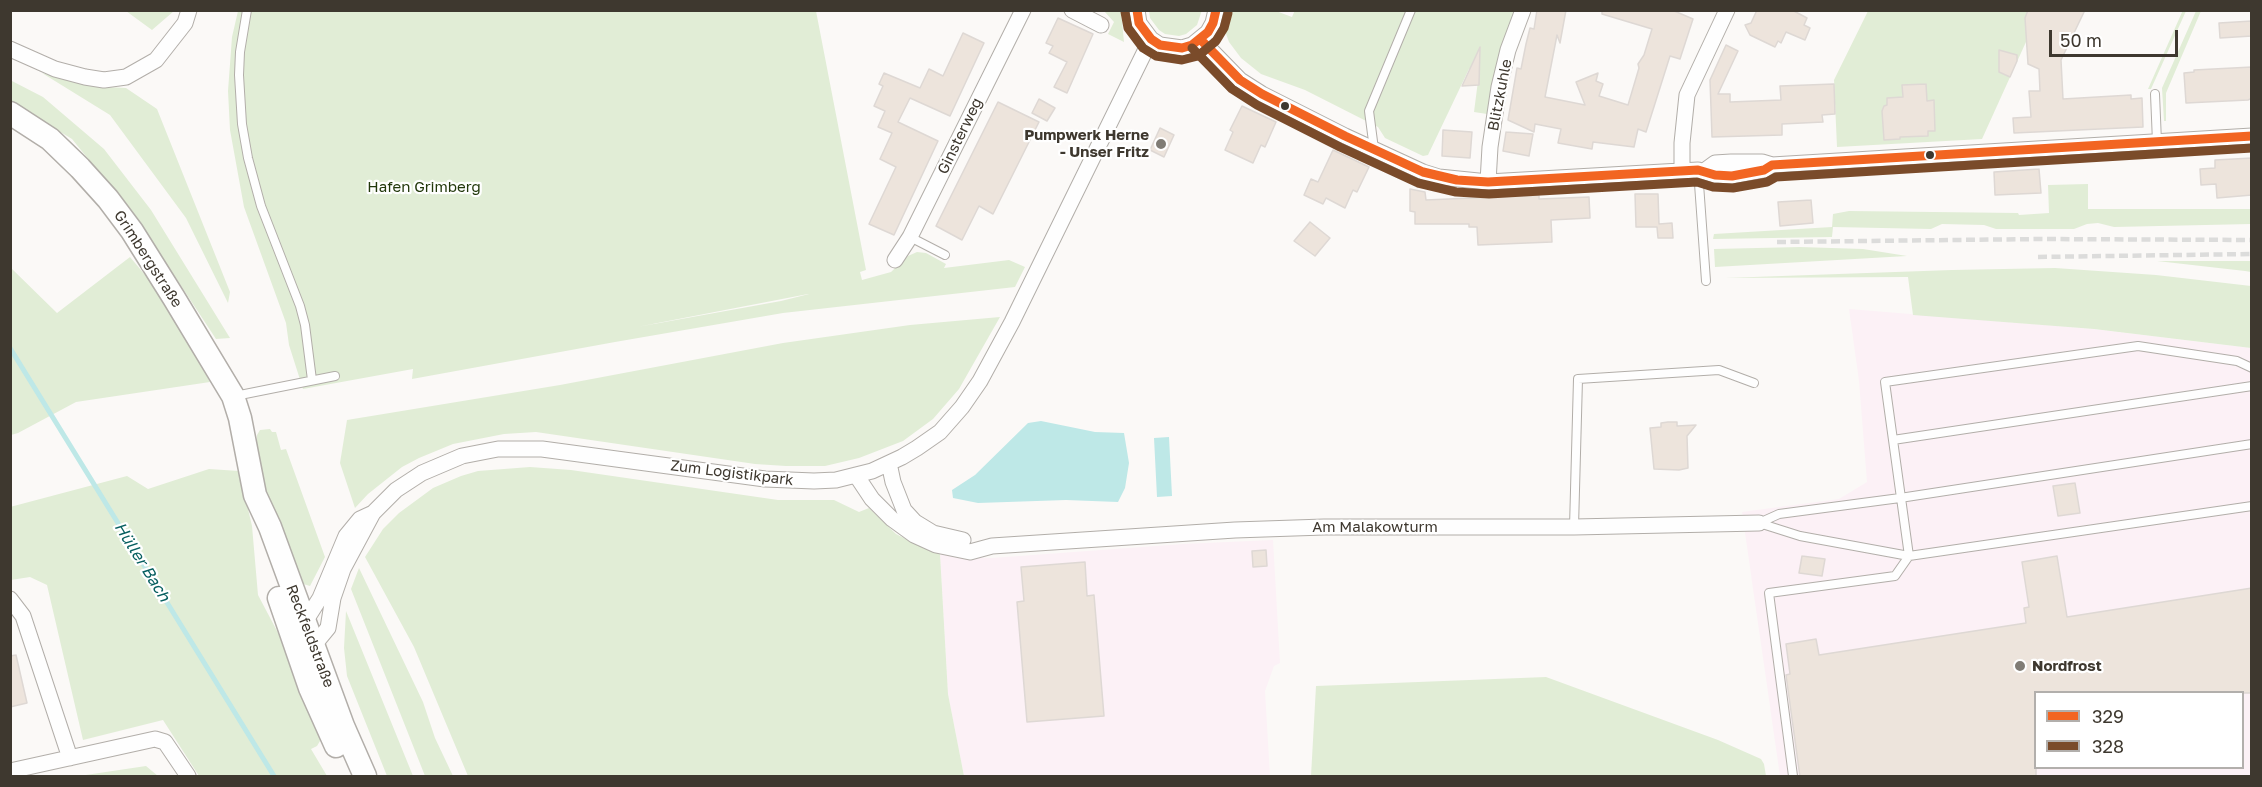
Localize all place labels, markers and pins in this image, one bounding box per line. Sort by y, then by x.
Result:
unlabelled marker [1279,100,1291,112]
place label: Pumpwerk Herne - Unser Fritz [1024,126,1149,161]
marker: Pumpwerk Herne - Unser Fritz [1154,137,1168,151]
unlabelled marker [1924,149,1936,161]
place label: Nordfrost [2032,657,2102,675]
marker: Nordfrost [2013,659,2027,673]

